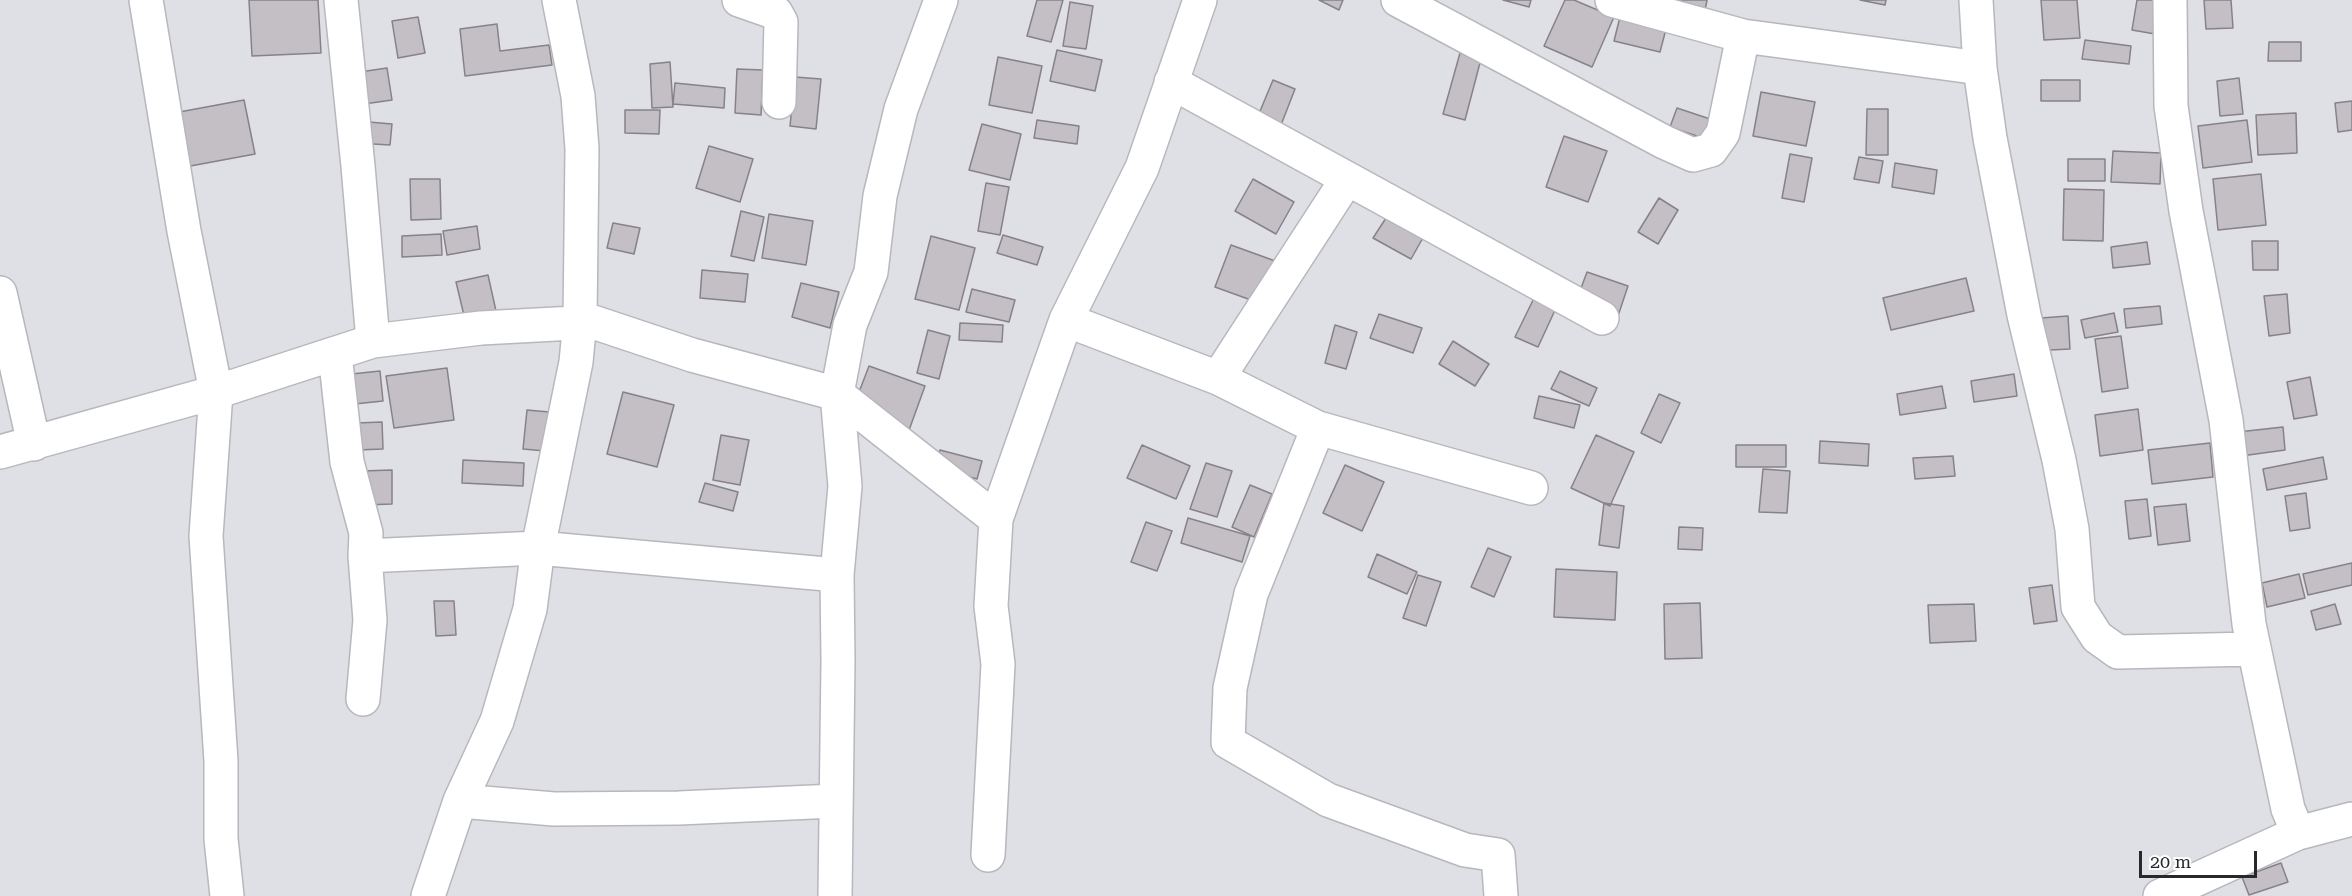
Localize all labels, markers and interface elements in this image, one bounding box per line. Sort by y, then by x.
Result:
scale bar [2142,839,2260,877]
text: 20 m [2150,851,2191,872]

